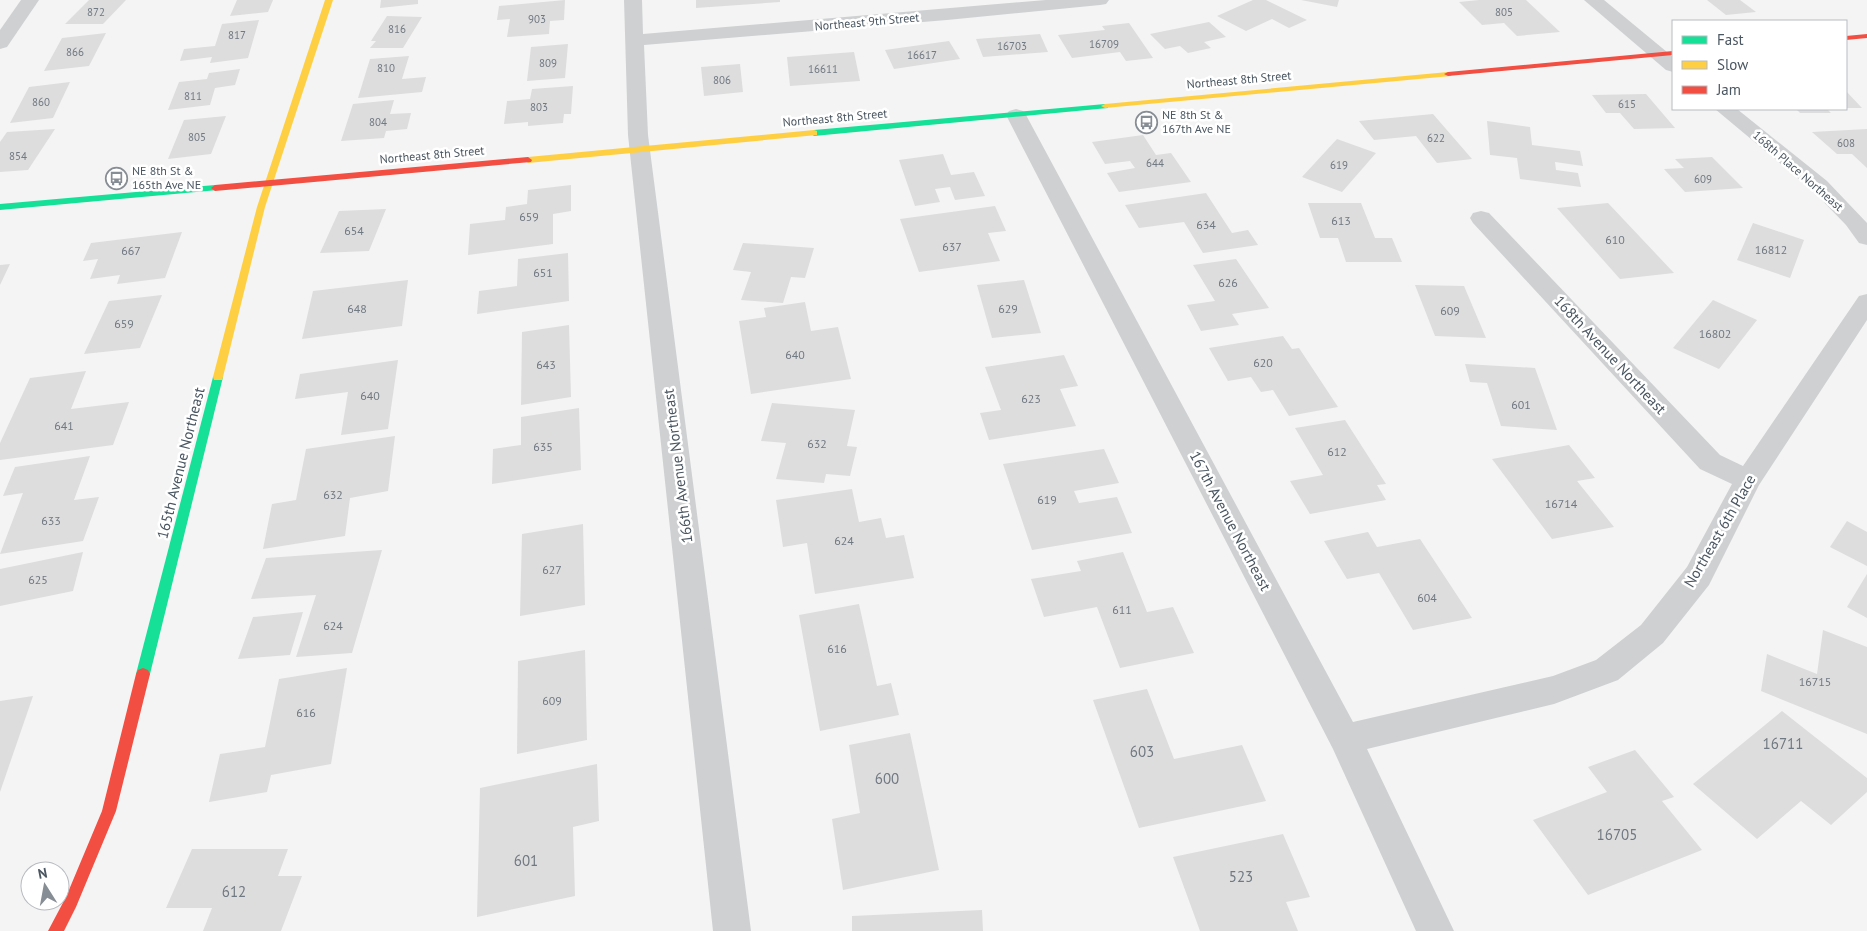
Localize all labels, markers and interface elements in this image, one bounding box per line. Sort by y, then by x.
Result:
house number: 872 [87,5,105,19]
house number: 805 [1495,5,1513,19]
street label: Northeast 9th Street [814,9,920,34]
house number: 903 [528,12,546,26]
legend [1672,20,1847,110]
house number: 816 [388,22,406,36]
house number: 817 [228,28,246,42]
text: Fast [1717,30,1744,49]
house number: 16709 [1089,37,1119,51]
house number: 16703 [997,39,1027,53]
house number: 866 [66,45,84,59]
house number: 16617 [907,48,937,62]
text: Slow [1717,55,1748,74]
house number: 809 [539,56,557,70]
house number: 810 [377,61,395,75]
house number: 16611 [808,62,838,76]
street label: Northeast 8th Street [1186,67,1292,92]
house number: 806 [713,73,731,87]
text: Jam [1716,80,1741,99]
house number: 811 [184,89,202,103]
house number: 860 [32,95,50,109]
house number: 615 [1618,97,1636,111]
house number: 803 [530,100,548,114]
street label: Northeast 8th Street [782,105,888,130]
place label: NE 8th St & 167th Ave NE [1162,107,1231,136]
bus stop icon: NE 8th St & 167th Ave NE [1134,110,1158,134]
house number: 804 [369,115,387,129]
street label: 168th Place Northeast [1750,127,1847,214]
house number: 805 [188,130,206,144]
house number: 622 [1427,131,1445,145]
house number: 608 [1837,136,1855,150]
street label: Northeast 8th Street [379,142,485,167]
house number: 854 [9,149,27,163]
house number: 644 [1146,156,1164,170]
house number: 619 [1330,158,1348,172]
place label: NE 8th St & 165th Ave NE [132,163,201,192]
bus stop icon: NE 8th St & 165th Ave NE [104,166,128,190]
house number: 609 [1694,172,1712,186]
house number: 659 [519,209,539,224]
house number: 613 [1331,213,1351,228]
house number: 634 [1196,217,1216,232]
house number: 654 [344,223,364,238]
house number: 610 [1605,232,1625,247]
house number: 637 [942,239,962,254]
house number: 16812 [1755,242,1787,257]
house number: 667 [121,243,141,258]
house number: 651 [533,265,553,280]
house number: 626 [1218,275,1238,290]
street label: 168th Avenue Northeast [1550,291,1670,418]
house number: 648 [347,301,367,316]
house number: 629 [998,301,1018,316]
house number: 609 [1440,303,1460,318]
house number: 659 [114,316,134,331]
house number: 16802 [1699,326,1731,341]
house number: 640 [785,347,805,362]
house number: 620 [1253,355,1273,370]
house number: 643 [536,357,556,372]
street label: 165th Avenue Northeast [152,385,209,541]
house number: 640 [360,388,380,403]
street label: 166th Avenue Northeast [659,388,696,544]
house number: 623 [1021,391,1041,406]
house number: 601 [1511,397,1531,412]
house number: 641 [54,418,74,433]
house number: 632 [807,436,827,451]
house number: 635 [533,439,553,454]
house number: 612 [1327,444,1347,459]
street label: 167th Avenue Northeast [1186,448,1275,594]
street label: Northeast 6th Place [1680,471,1760,591]
house number: 632 [323,487,343,502]
house number: 619 [1037,492,1057,507]
house number: 16714 [1545,496,1578,511]
house number: 633 [41,513,61,528]
house number: 624 [834,533,854,548]
house number: 627 [542,562,562,577]
house number: 625 [28,572,48,587]
house number: 604 [1417,590,1437,605]
house number: 611 [1112,602,1132,617]
house number: 624 [323,618,343,633]
house number: 616 [827,641,847,656]
house number: 16715 [1799,674,1831,689]
house number: 609 [542,693,562,708]
house number: 616 [296,705,316,720]
house number: 16711 [1763,734,1803,753]
house number: 603 [1130,742,1154,761]
house number: 600 [875,769,899,788]
house number: 16705 [1597,825,1637,844]
house number: 601 [514,851,538,870]
north arrow [20,861,70,911]
text: N [36,864,49,883]
house number: 523 [1229,867,1253,886]
house number: 612 [222,882,246,901]

